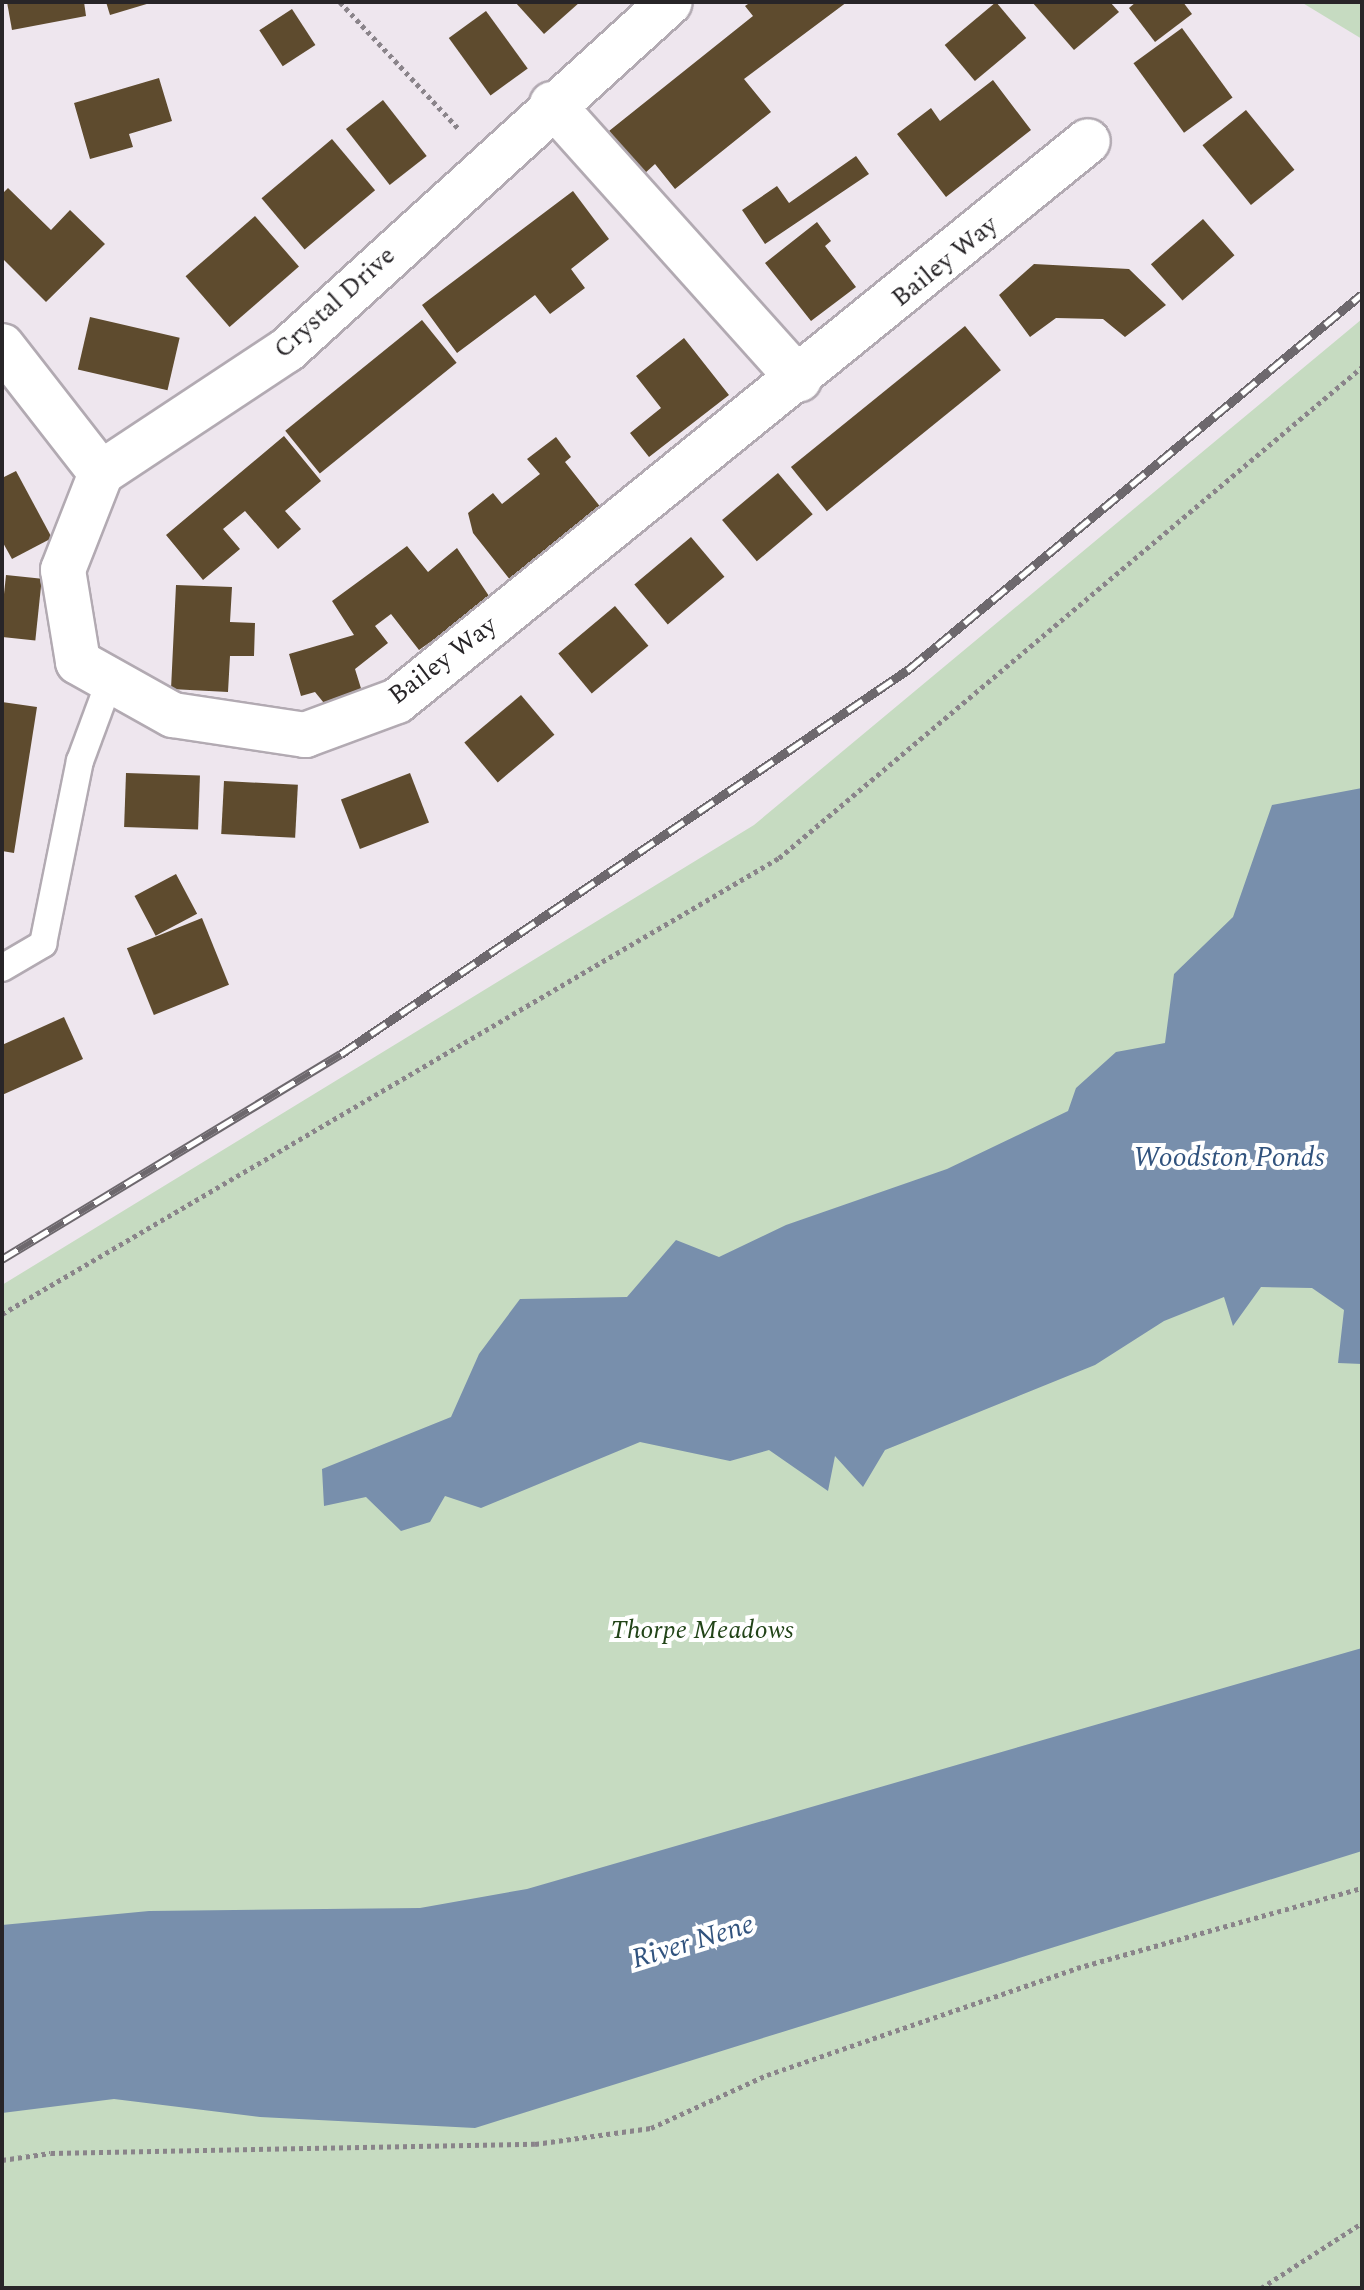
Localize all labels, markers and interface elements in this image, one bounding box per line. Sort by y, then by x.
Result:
street label: Bailey Way [886,210,1004,314]
street label: Crystal Drive [268,240,402,366]
street label: Bailey Way [383,610,503,712]
water label: Woodston Ponds [1133,1141,1325,1175]
park label: Thorpe Meadows [610,1615,794,1647]
water label: River Nene [628,1908,758,1976]

